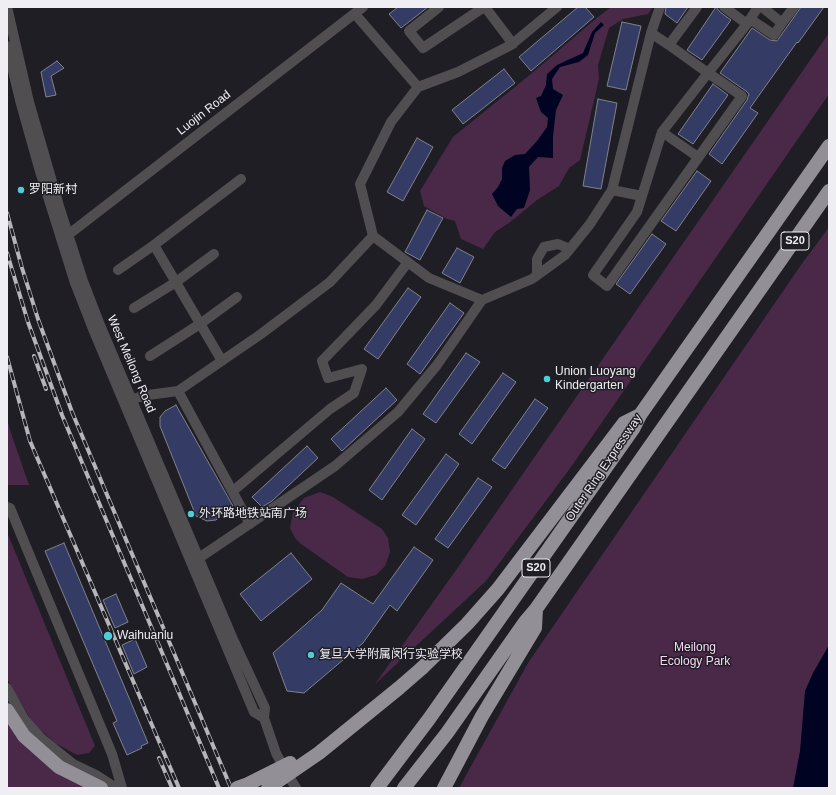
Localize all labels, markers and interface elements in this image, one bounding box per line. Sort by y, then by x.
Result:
street label: Luojin Road [174,88,234,138]
place label: 罗阳新村 [29,183,77,197]
marker: 罗阳新村 [16,185,26,195]
road number: S20 [781,232,809,250]
street label: West Meilong Road [104,313,158,415]
place label: Union Luoyang Kindergarten [555,365,636,393]
marker: Union Luoyang Kindergarten [542,374,552,384]
street label: Outer Ring Expressway [563,412,645,524]
place label: 外环路地铁站南广场 [199,507,307,521]
marker: 外环路地铁站南广场 [186,509,196,519]
road number: S20 [522,559,550,577]
place label: Waihuanlu [117,629,173,643]
marker: Waihuanlu [102,630,114,642]
park label: Meilong Ecology Park [660,641,730,669]
place label: 复旦大学附属闵行实验学校 [319,648,463,662]
marker: 复旦大学附属闵行实验学校 [306,650,316,660]

